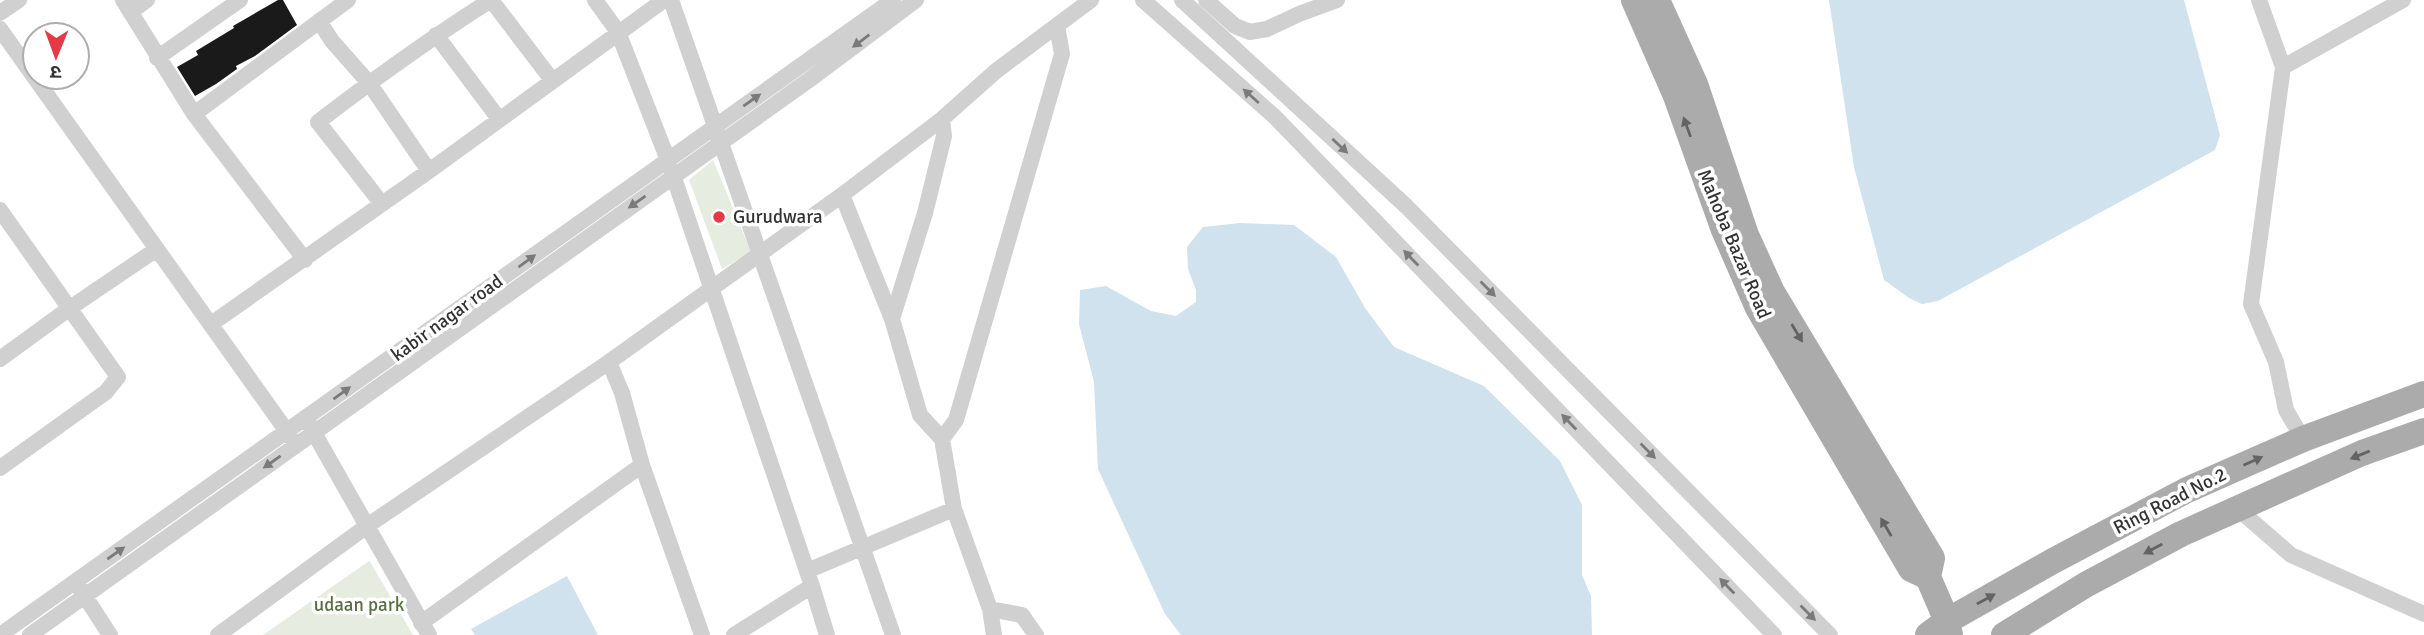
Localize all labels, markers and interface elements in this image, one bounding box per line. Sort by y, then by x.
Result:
north arrow [21,21,91,91]
one-way arrow [852,34,870,48]
text: उ [49,60,61,84]
one-way arrow [1242,88,1260,104]
one-way arrow [743,93,761,107]
one-way arrow [1681,117,1692,138]
one-way arrow [1331,137,1348,153]
street label: Mahoba Bazar Road [1692,166,1776,322]
one-way arrow [628,195,646,210]
place label: Gurudwara [733,205,823,229]
marker: Gurudwara [711,209,727,225]
one-way arrow [1402,250,1419,267]
one-way arrow [518,254,536,268]
street label: kabir nagar road [386,269,508,367]
one-way arrow [1480,280,1496,297]
one-way arrow [1790,324,1803,343]
one-way arrow [333,386,351,400]
one-way arrow [1561,414,1577,431]
one-way arrow [1640,442,1656,459]
one-way arrow [2349,449,2370,460]
one-way arrow [263,455,281,469]
one-way arrow [2243,455,2264,466]
street label: Ring Road No.2 [2109,462,2231,540]
one-way arrow [1880,517,1892,536]
one-way arrow [2143,543,2163,555]
one-way arrow [107,546,125,560]
one-way arrow [1719,578,1735,595]
park label: udaan park [314,593,405,617]
one-way arrow [1976,593,1996,605]
one-way arrow [1800,605,1816,621]

